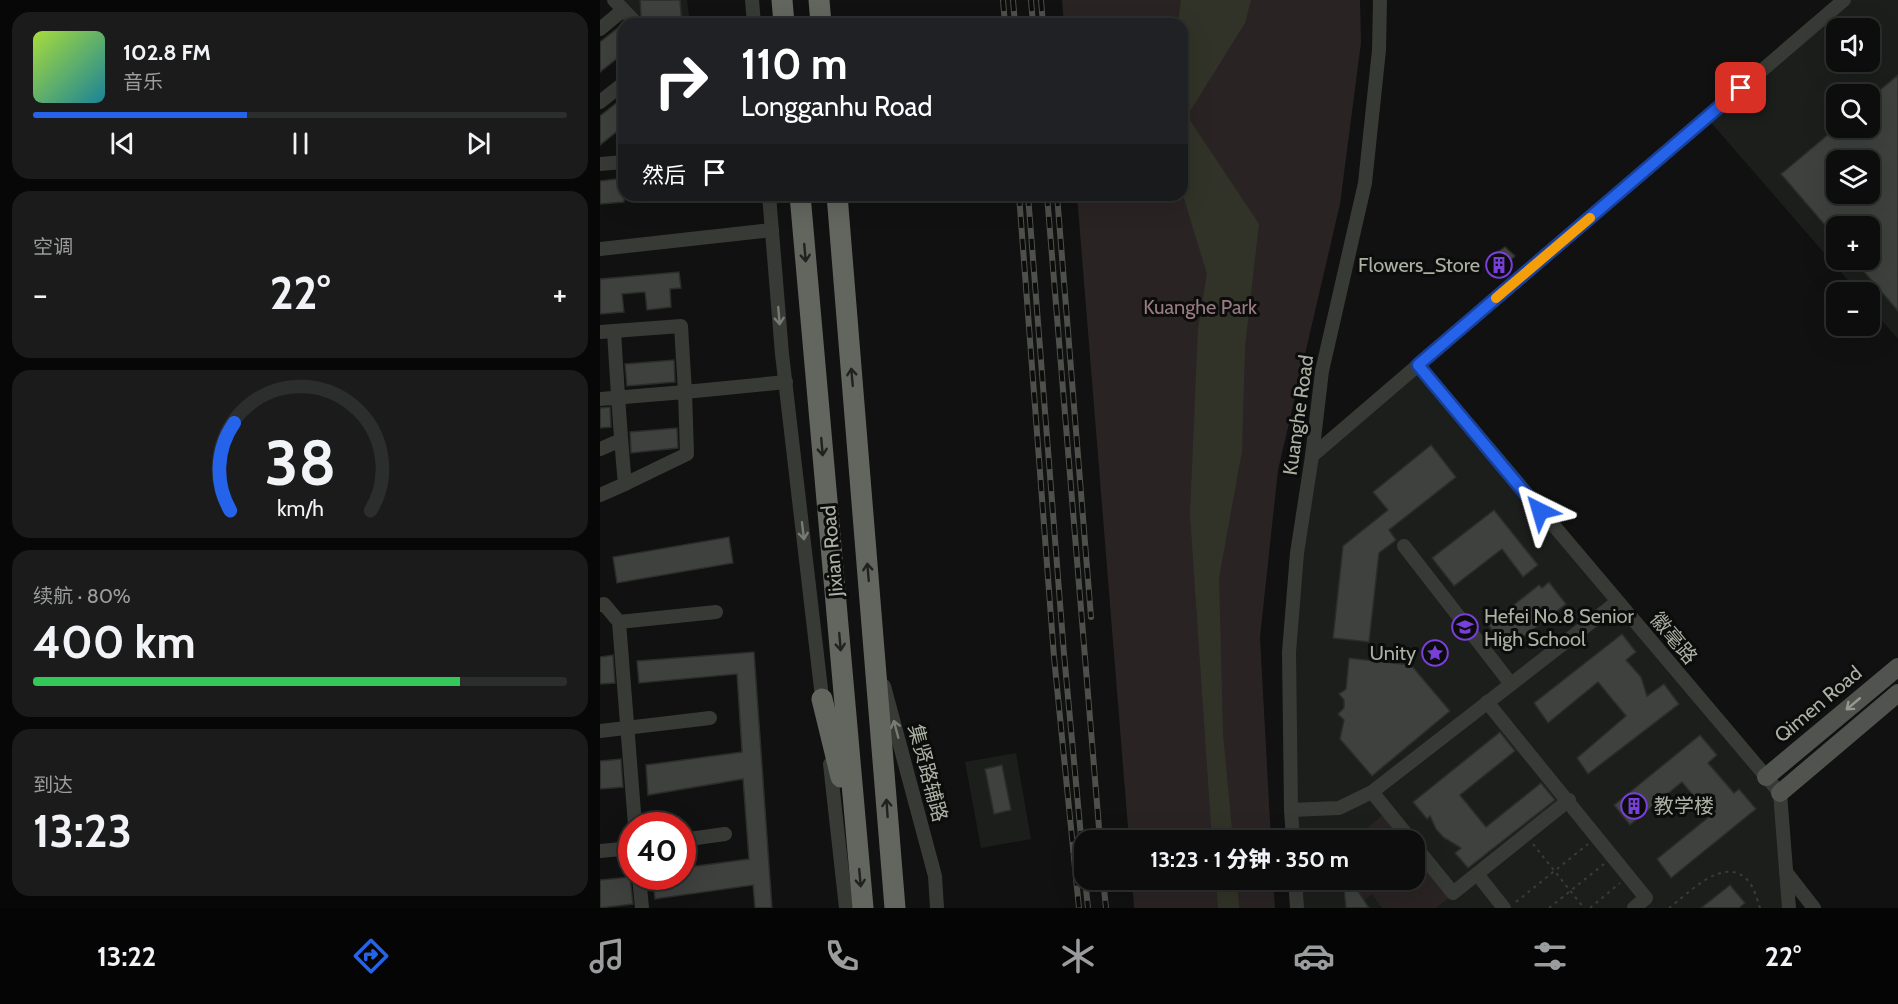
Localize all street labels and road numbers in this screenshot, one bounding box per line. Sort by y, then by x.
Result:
street label: Kuanghe Road [1278,353,1318,477]
street label: Jixian Road [816,504,848,599]
street label: 徽毫路 [1646,607,1702,669]
street label: Qimen Road [1770,661,1866,747]
street label: 集贤路辅路 [903,722,953,824]

